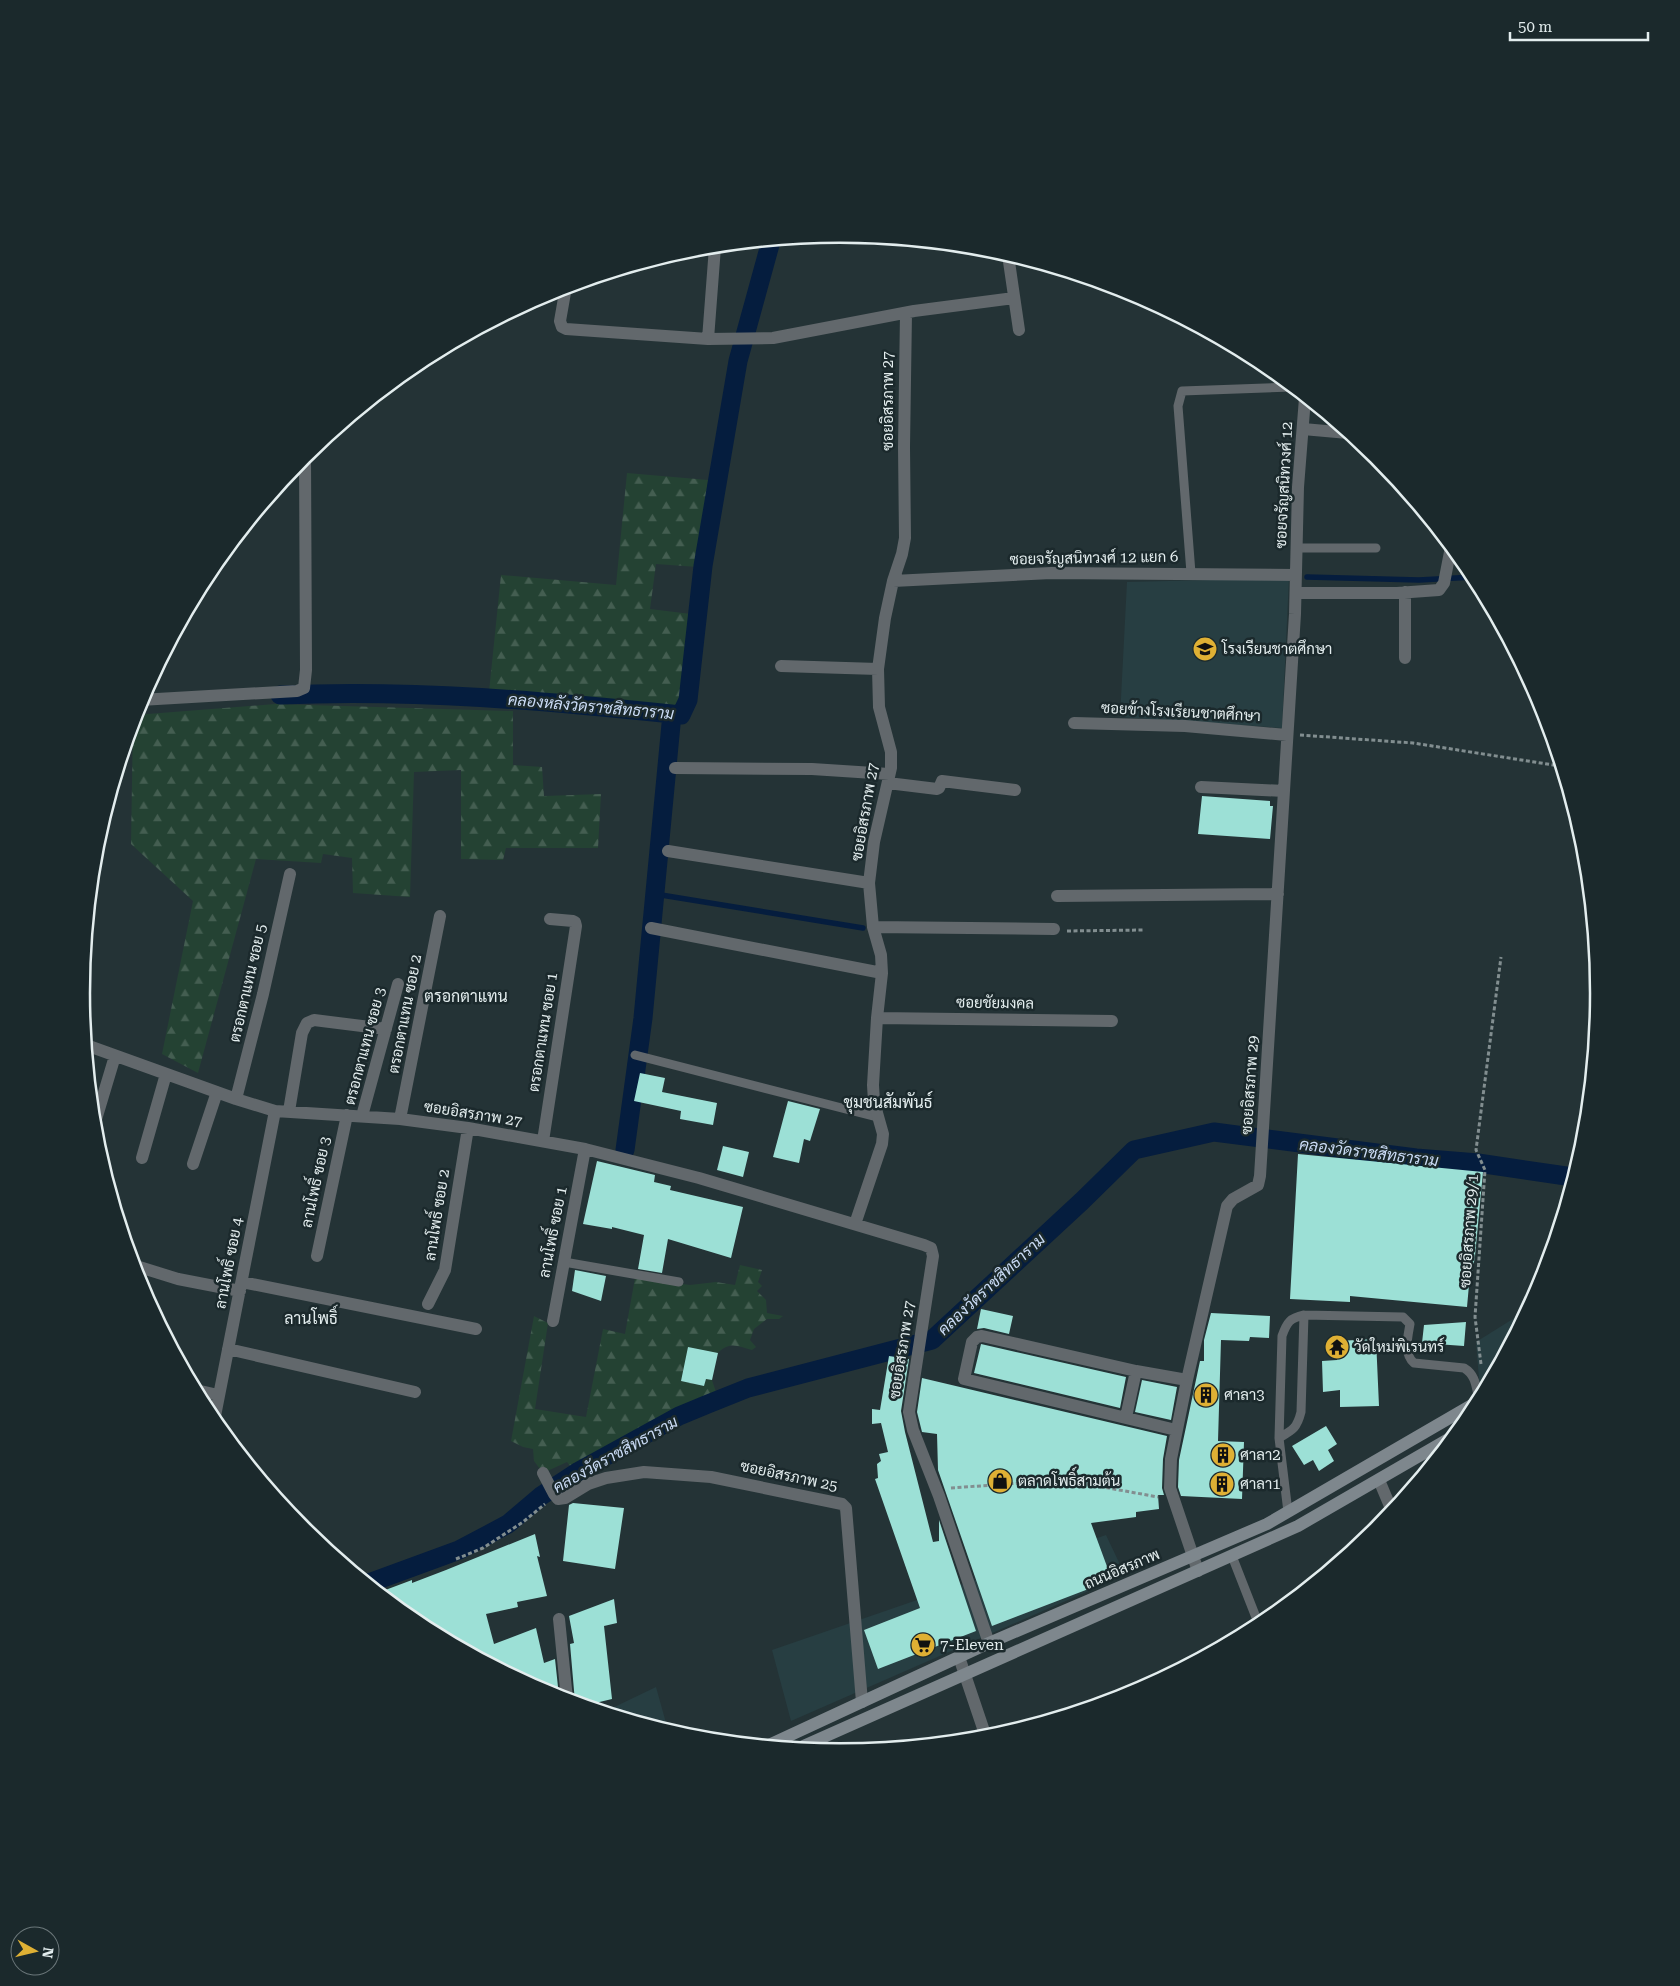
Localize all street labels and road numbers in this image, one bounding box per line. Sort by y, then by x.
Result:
street label: ซอยอิสรภาพ 27 [879,351,897,451]
street label: ซอยจรัญสนิทวงศ์ 12 [1271,421,1296,549]
street label: ซอยจรัญสนิทวงศ์ 12 แยก 6 [1009,547,1179,568]
street label: ซอยข้างโรงเรียนชาตศึกษา [1101,698,1261,725]
street label: ซอยอิสรภาพ 27 [848,762,882,862]
street label: ตรอกตาแทน ซอย 5 [226,922,270,1044]
street label: ตรอกตาแทน ซอย 2 [385,953,425,1075]
street label: ตรอกตาแทน ซอย 1 [525,971,561,1093]
street label: ตรอกตาแทน ซอย 3 [341,985,389,1107]
street label: ซอยชัยมงคล [956,993,1034,1013]
street label: ซอยอิสรภาพ 29 [1238,1035,1262,1135]
street label: ซอยอิสรภาพ 27 [423,1097,523,1131]
street label: ลานโพธิ์ ซอย 3 [291,1133,334,1229]
street label: ลานโพธิ์ ซอย 2 [415,1167,453,1262]
street label: ซอยอิสรภาพ 29/1 [1456,1174,1482,1288]
street label: ลานโพธิ์ ซอย 1 [529,1184,571,1279]
street label: ลานโพธิ์ ซอย 4 [205,1214,247,1310]
street label: ซอยอิสรภาพ 27 [885,1300,919,1400]
street label: ซอยอิสรภาพ 25 [739,1457,839,1495]
street label: ถนนอิสรภาพ [1082,1545,1162,1593]

